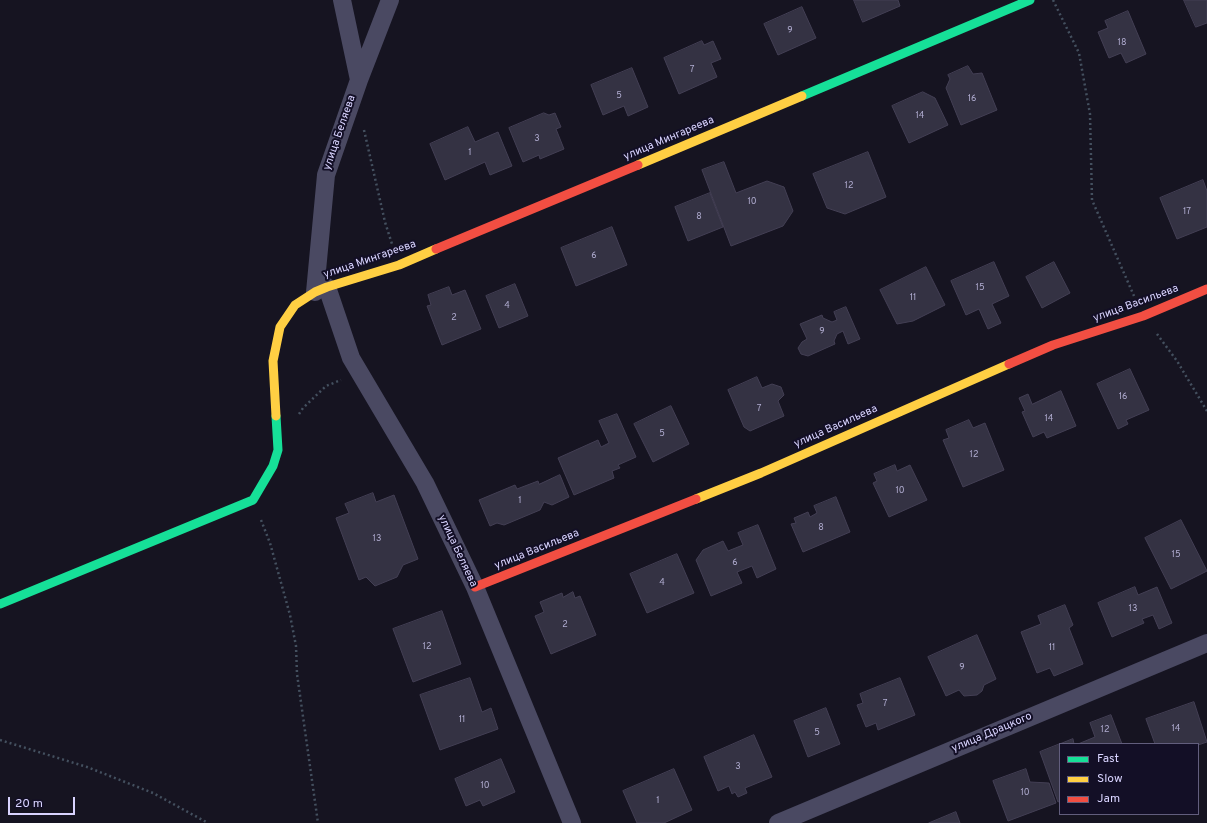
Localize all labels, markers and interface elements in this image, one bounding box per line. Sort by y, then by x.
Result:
house number: 9 [787,26,793,36]
house number: 18 [1118,38,1126,48]
house number: 7 [690,65,694,75]
house number: 5 [616,91,622,101]
street label: улица Беляева [321,94,359,172]
house number: 16 [968,94,976,104]
house number: 14 [916,111,924,121]
street label: улица Мингареева [622,114,716,164]
house number: 3 [534,134,540,144]
house number: 1 [468,148,472,158]
house number: 12 [845,181,853,191]
house number: 10 [747,197,757,207]
house number: 17 [1183,207,1191,217]
house number: 8 [696,212,702,222]
street label: улица Мингареева [322,238,418,282]
house number: 6 [591,251,597,261]
street label: улица Васильева [1091,282,1181,326]
house number: 15 [976,283,984,293]
house number: 11 [910,293,916,303]
house number: 4 [504,301,510,311]
house number: 2 [451,313,457,323]
house number: 9 [819,327,825,337]
house number: 16 [1119,392,1127,402]
street label: улица Васильева [792,403,880,451]
house number: 7 [757,404,761,414]
house number: 14 [1045,414,1053,424]
house number: 5 [659,429,665,439]
house number: 12 [970,450,978,460]
house number: 10 [895,486,905,496]
house number: 1 [518,496,522,506]
street label: улица Беляева [434,513,480,589]
house number: 8 [818,523,824,533]
street label: улица Васильева [493,527,581,573]
house number: 13 [373,534,381,544]
house number: 15 [1172,550,1180,560]
house number: 6 [732,558,738,568]
house number: 4 [659,578,665,588]
house number: 13 [1129,604,1137,614]
house number: 2 [562,620,568,630]
house number: 12 [423,642,431,652]
house number: 11 [1049,643,1055,653]
house number: 9 [959,663,965,673]
house number: 7 [883,699,887,709]
street label: улица Драцкого [950,710,1034,756]
house number: 11 [459,715,465,725]
house number: 14 [1172,724,1180,734]
house number: 12 [1101,725,1109,735]
house number: 5 [814,728,820,738]
legend [1059,743,1199,815]
text: Fast [1097,751,1119,767]
house number: 3 [735,762,741,772]
text: Slow [1097,771,1123,787]
house number: 10 [480,781,490,791]
house number: 10 [1020,788,1030,798]
scale bar [10,789,77,815]
text: Jam [1097,791,1120,807]
text: 20 m [15,796,43,812]
house number: 1 [656,796,660,806]

